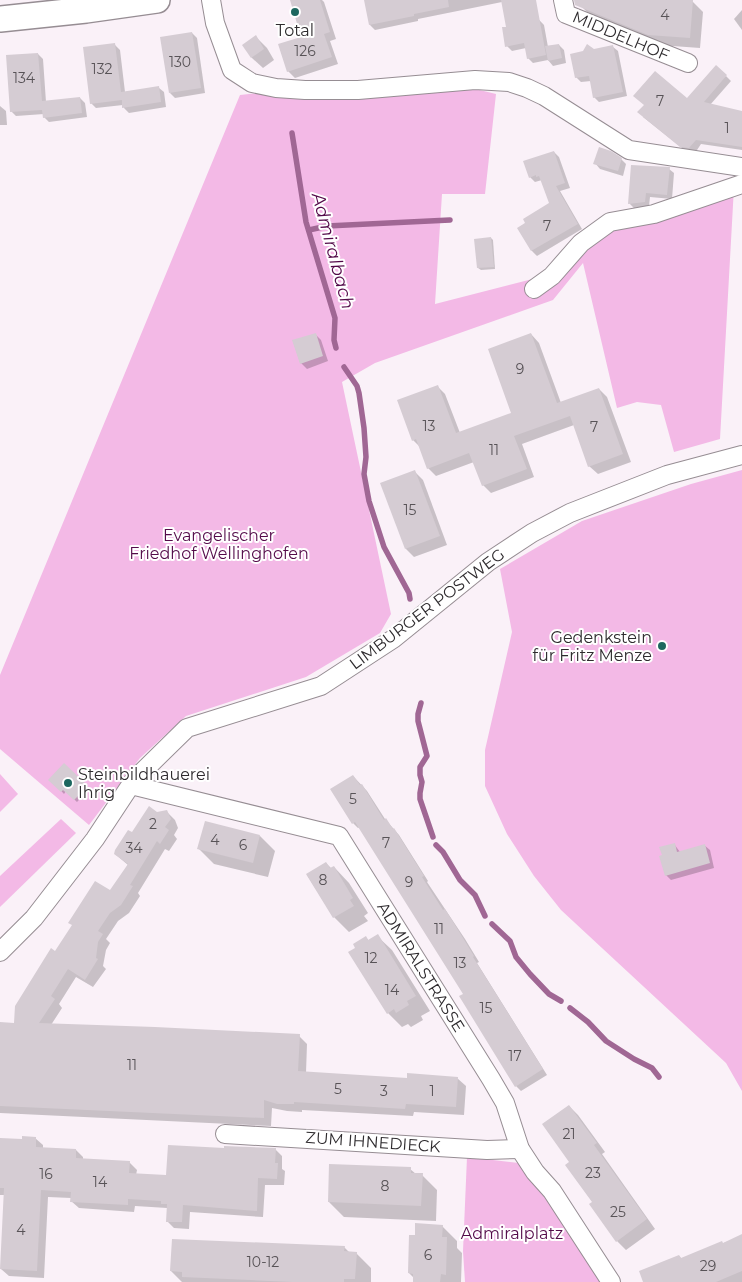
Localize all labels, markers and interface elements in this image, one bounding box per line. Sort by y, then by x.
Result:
marker: Total [289,6,301,18]
house number: 4 [660,6,670,24]
street label: MIDDELHOF [570,7,672,65]
place label: Total [276,21,314,40]
house number: 126 [294,42,316,60]
house number: 130 [169,53,191,71]
house number: 132 [92,60,112,78]
house number: 134 [13,69,36,87]
house number: 7 [656,92,664,110]
house number: 1 [724,119,730,137]
water label: Admiralbach [307,189,359,312]
house number: 7 [543,217,551,235]
house number: 9 [516,360,524,378]
house number: 13 [423,417,436,435]
house number: 7 [590,418,598,436]
house number: 11 [489,441,499,459]
house number: 15 [404,501,417,519]
park label: Evangelischer Friedhof Wellinghofen [129,526,309,563]
street label: LIMBURGER POSTWEG [346,545,508,673]
place label: Gedenkstein für Fritz Menze [532,628,652,665]
marker: Gedenkstein für Fritz Menze [656,640,668,652]
place label: Steinbildhauerei Ihrig [78,765,210,802]
marker: Steinbildhauerei Ihrig [62,777,74,789]
house number: 5 [349,790,357,808]
house number: 2 [149,815,157,833]
house number: 4 [210,831,220,849]
house number: 7 [382,834,390,852]
house number: 6 [239,836,248,854]
house number: 34 [125,839,143,857]
house number: 8 [319,871,328,889]
house number: 9 [405,873,413,891]
street label: ADMIRALSTRASSE [373,899,469,1035]
house number: 11 [434,920,444,938]
house number: 12 [364,949,378,967]
house number: 13 [454,954,467,972]
house number: 14 [385,981,400,999]
house number: 15 [480,999,493,1017]
house number: 17 [508,1047,522,1065]
house number: 11 [127,1056,137,1074]
house number: 5 [334,1080,342,1098]
house number: 3 [380,1082,388,1100]
house number: 1 [429,1082,435,1100]
house number: 21 [562,1125,576,1143]
street label: ZUM IHNEDIECK [305,1128,442,1156]
house number: 23 [585,1164,601,1182]
house number: 16 [39,1165,53,1183]
house number: 14 [93,1173,108,1191]
house number: 8 [381,1177,390,1195]
house number: 25 [610,1203,626,1221]
house number: 4 [16,1221,26,1239]
park label: Admiralplatz [461,1224,563,1243]
house number: 6 [424,1246,433,1264]
house number: 10-12 [247,1253,279,1271]
house number: 29 [700,1257,716,1275]

